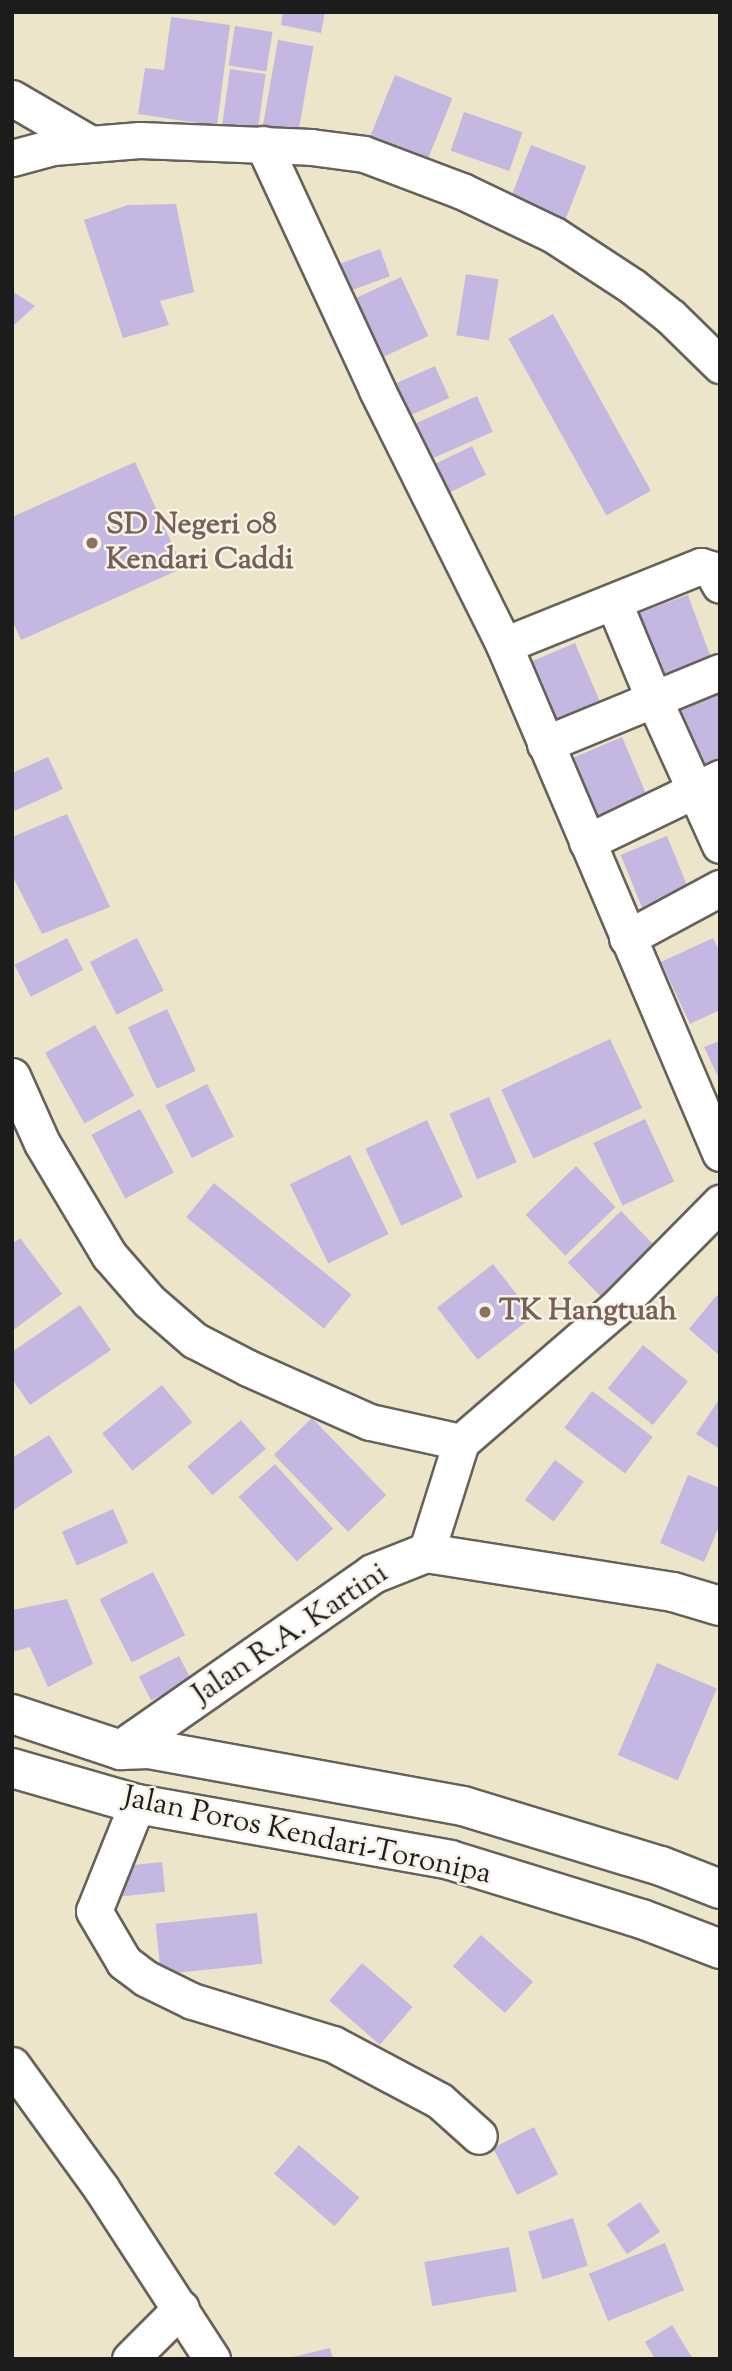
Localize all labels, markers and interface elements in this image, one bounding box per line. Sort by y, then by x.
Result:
place label: SD Negeri 08 Kendari Caddi [106,508,294,578]
marker: SD Negeri 08 Kendari Caddi [84,535,100,551]
place label: TK Hangtuah [499,1294,677,1330]
marker: TK Hangtuah [477,1304,493,1320]
street label: Jalan R.A. Kartini [187,1556,395,1714]
street label: Jalan Poros Kendari-Toronipa [120,1780,494,1894]

